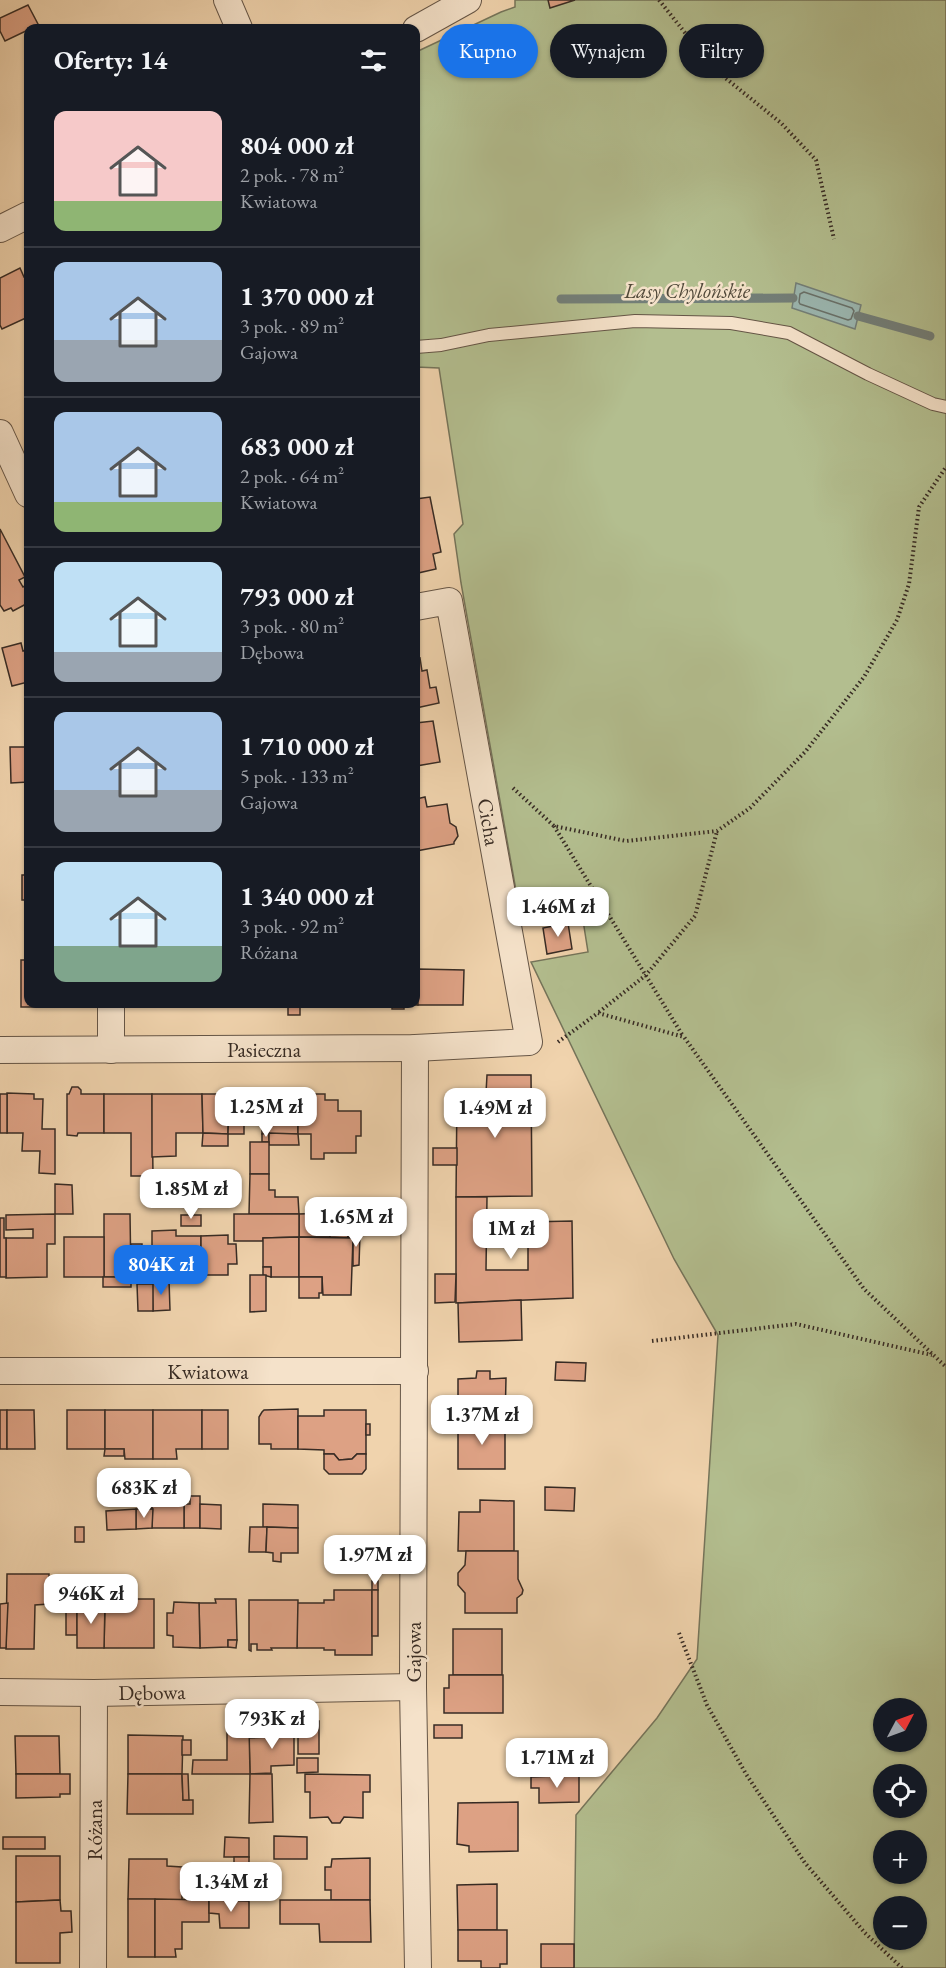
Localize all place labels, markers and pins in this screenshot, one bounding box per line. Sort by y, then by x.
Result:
pin: 1.46M zł [496,887,620,938]
pin: 1.25M zł [204,1087,328,1138]
pin: 1.49M zł [433,1088,557,1139]
pin: 1.85M zł [129,1169,253,1220]
pin: 1.65M zł [294,1197,418,1248]
pin: 1M zł [469,1209,553,1260]
pin: 804K zł [106,1245,216,1296]
pin: 1.37M zł [420,1395,544,1446]
pin: 683K zł [89,1468,199,1519]
pin: 1.97M zł [313,1535,437,1586]
pin: 946K zł [36,1574,146,1625]
pin: 793K zł [217,1699,327,1750]
pin: 1.71M zł [495,1738,619,1789]
pin: 1.34M zł [169,1862,293,1913]

